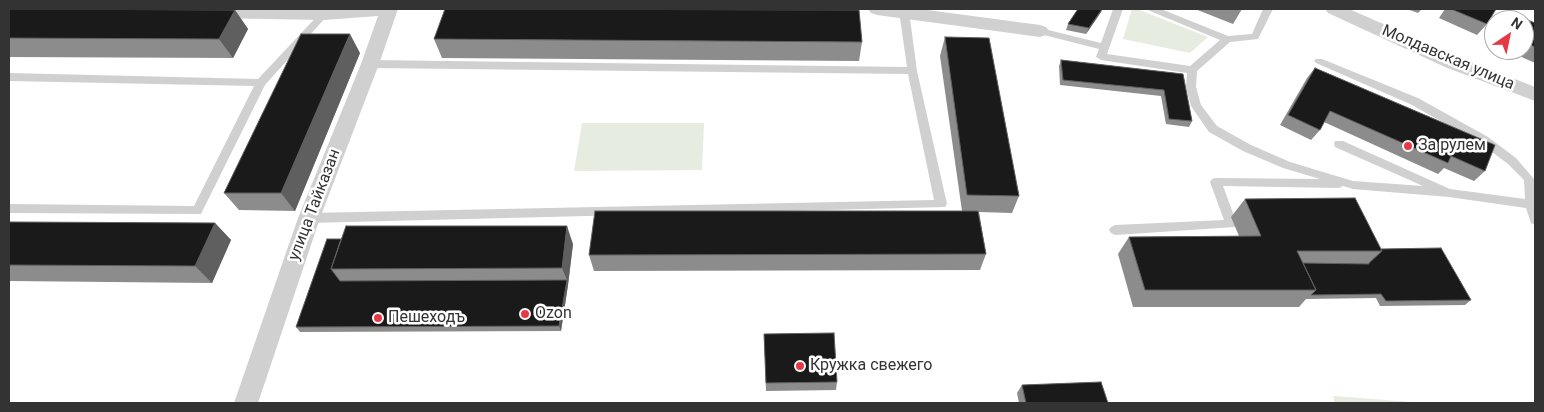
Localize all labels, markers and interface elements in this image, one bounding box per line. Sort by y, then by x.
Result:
north arrow [1484,10,1534,60]
text: N [1508,14,1525,33]
street label: Молдавская улица [1379,21,1517,95]
place label: За рулем [1418,136,1486,156]
marker: За рулем [1402,140,1414,152]
street label: улица Тайказан [285,147,345,263]
place label: Ozon [535,304,572,324]
place label: Пешеходъ [388,308,465,328]
marker: Ozon [519,308,531,320]
marker: Пешеходъ [372,312,384,324]
place label: Кружка свежего [810,356,932,376]
marker: Кружка свежего [794,360,806,372]

